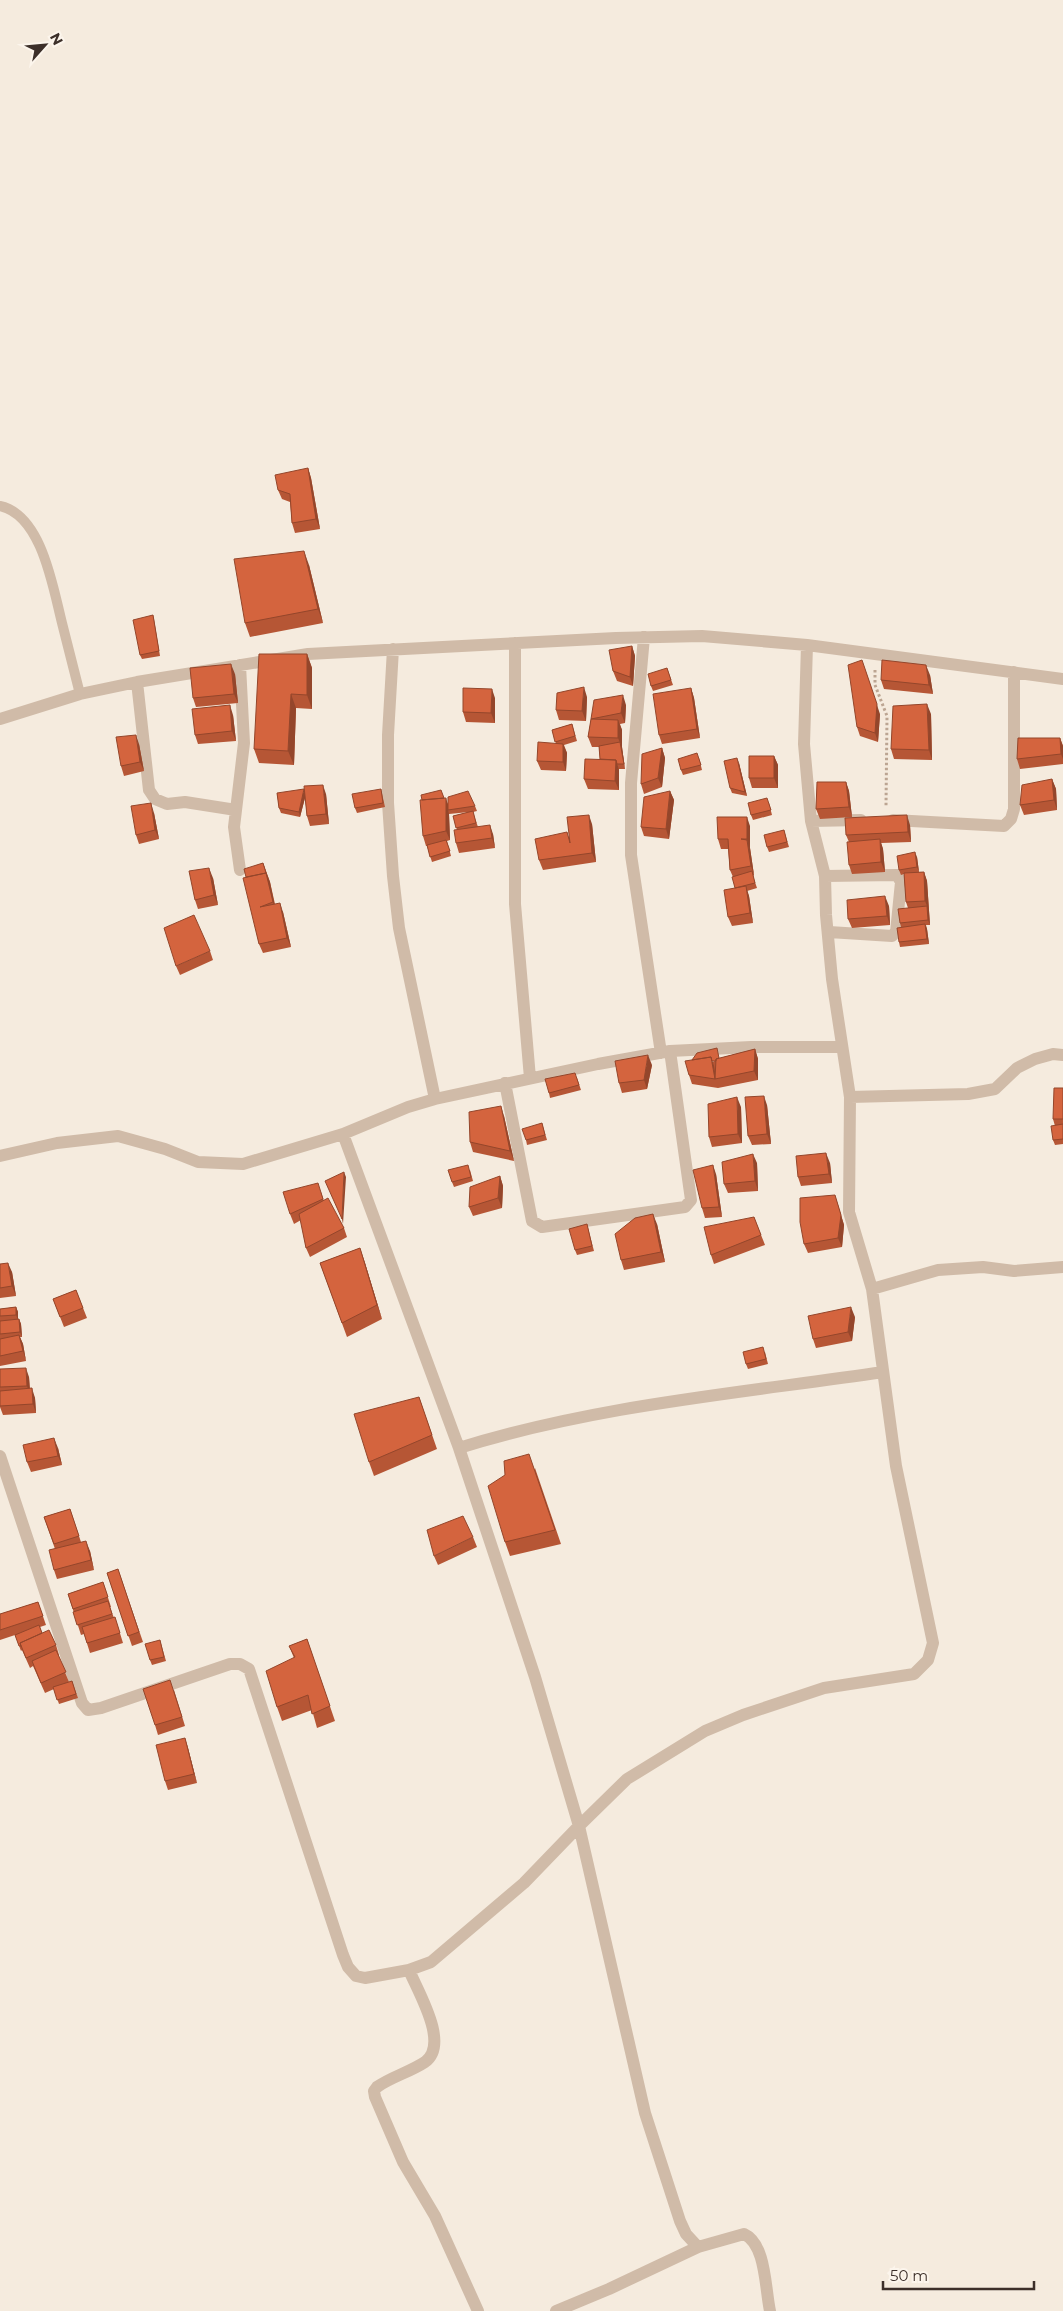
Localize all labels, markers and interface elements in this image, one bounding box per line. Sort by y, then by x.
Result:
north arrow [20,20,70,70]
text: N [46,30,67,48]
scale bar [883,2258,1034,2290]
text: 50 m [890,2266,928,2285]

